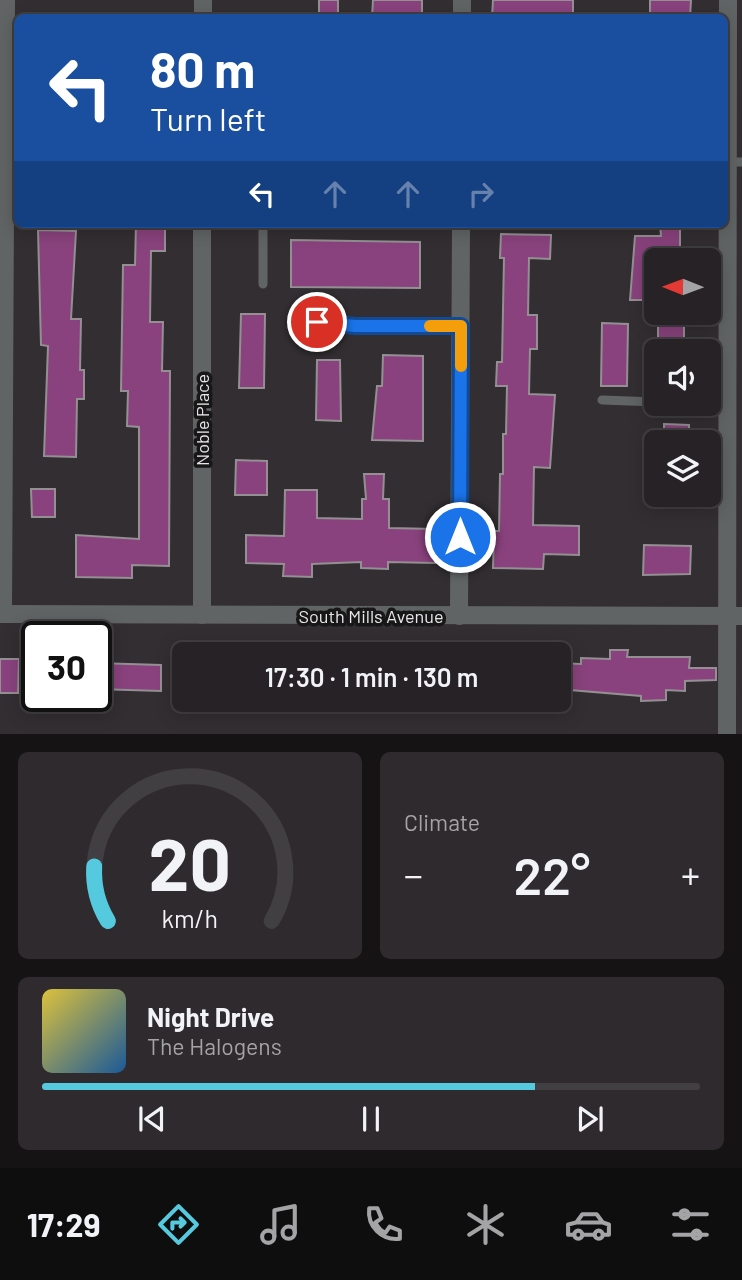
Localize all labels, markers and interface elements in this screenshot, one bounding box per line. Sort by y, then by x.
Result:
text: 80 m [150,39,255,98]
icon: left [35,42,126,133]
text: Turn left [150,99,267,137]
icon: left [243,175,281,213]
icon: ahead [316,175,354,213]
icon: ahead [389,175,427,213]
icon: right [462,175,500,213]
north arrow [644,248,721,326]
map controls [644,248,721,507]
pin [287,292,347,352]
icon: arrive [298,303,336,341]
button: sound [644,339,721,416]
street label: Noble Place [191,374,213,466]
button: layers [644,430,721,507]
position arrow [423,500,497,574]
street label: South Mills Avenue [298,605,444,627]
speed limit sign: 30 [21,621,112,712]
text: 17:30 · 1 min · 130 m [265,661,478,692]
text: Climate [404,808,480,836]
text: 20 [149,819,231,907]
text: 22° [514,843,590,905]
text: − [404,851,423,897]
text: + [681,851,700,897]
text: km/h [162,903,218,933]
text: Night Drive [147,1001,274,1032]
text: The Halogens [147,1032,282,1060]
icon: previous [133,1100,171,1138]
icon: pause [352,1100,390,1138]
icon: next [571,1100,609,1138]
icon: directions [154,1200,203,1249]
icon: music [256,1200,305,1249]
icon: phone [359,1200,408,1249]
icon: climate [461,1200,510,1249]
icon: car [564,1200,613,1249]
icon: filters [666,1200,715,1249]
text: 17:29 [27,1205,100,1243]

